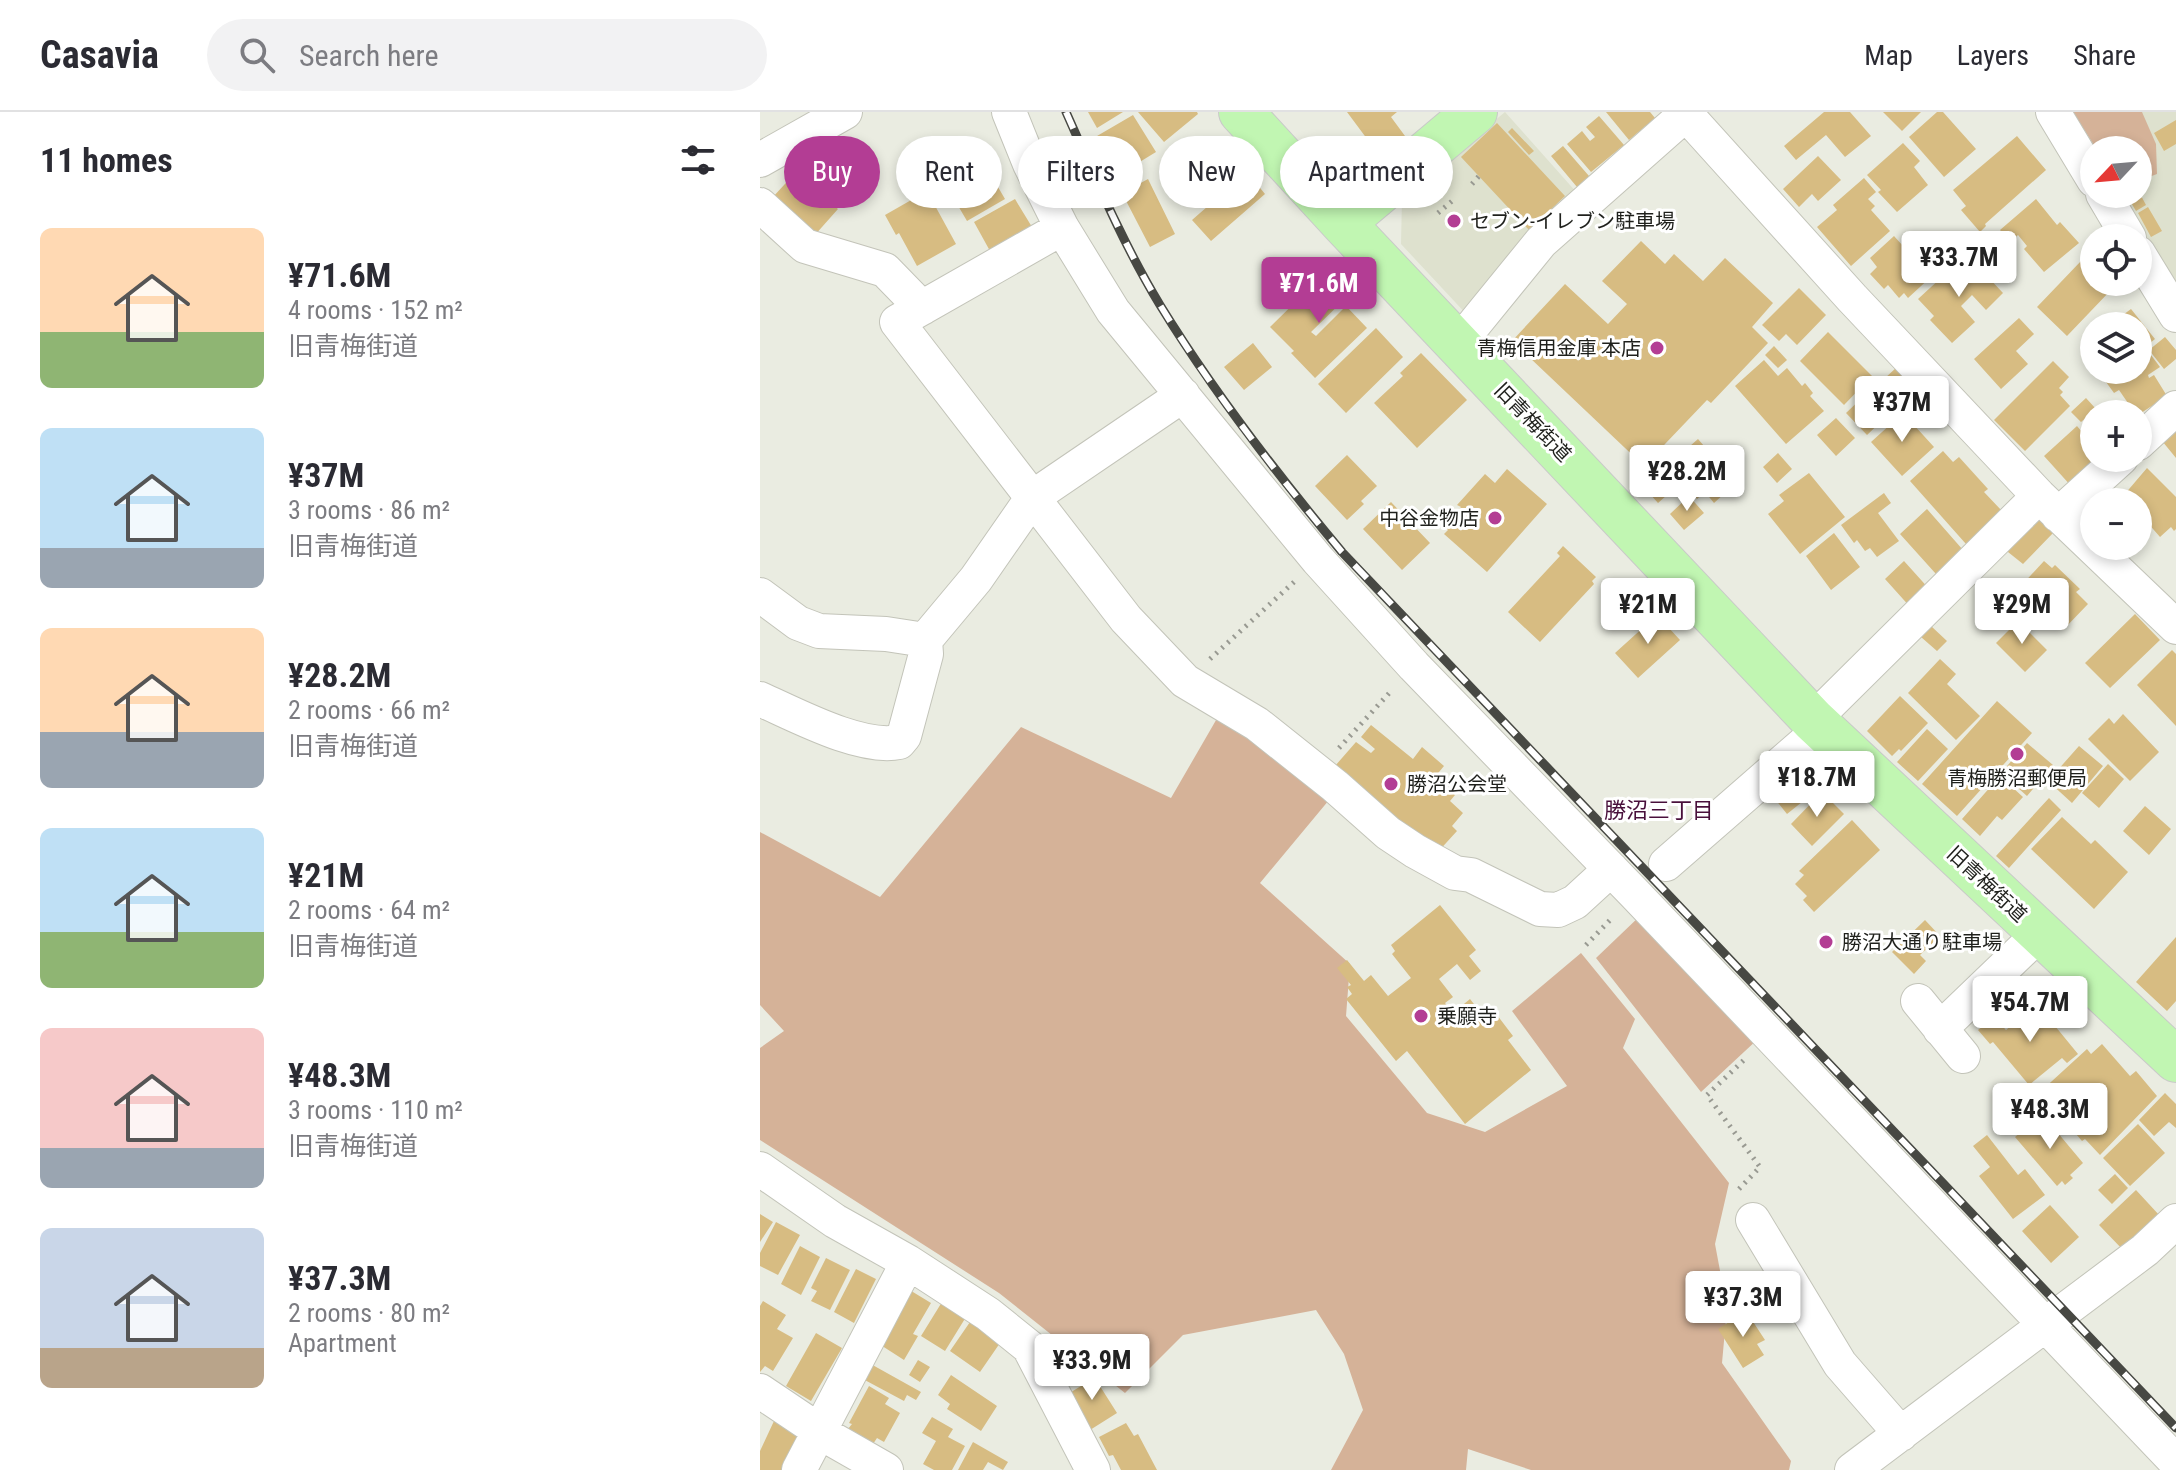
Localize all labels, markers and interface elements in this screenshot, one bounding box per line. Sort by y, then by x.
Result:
search box [207,19,767,91]
text: Casavia [40,33,159,77]
icon: search [235,33,279,77]
text: Search here [299,38,439,73]
text: Map [1864,39,1913,72]
text: Layers [1957,39,2029,72]
text: Share [2073,39,2136,72]
chip: Buy [784,136,880,208]
chip: Rent [896,136,1002,208]
chip: Filters [1018,136,1143,208]
chip: New [1159,136,1264,208]
chip: Apartment [1280,136,1453,208]
north arrow [2080,136,2152,208]
map controls [2080,136,2152,560]
icon: filters [676,138,720,182]
text: 11 homes [40,140,173,180]
place label: セブン-イレブン駐車場 [1470,209,1675,233]
marker: セブン-イレブン駐車場 [1445,212,1463,230]
button: locate [2080,224,2152,296]
pin: ¥33.7M [1894,231,2024,299]
text: ¥33.7M [1919,242,1999,272]
text: ¥71.6M [288,255,391,295]
pin: ¥71.6M [1254,257,1384,325]
icon: home [104,260,200,356]
text: ¥71.6M [1279,268,1359,298]
text: 4 rooms · 152 m² [288,295,463,325]
button: layers [2080,312,2152,384]
text: 旧青梅街道 [288,331,418,361]
place label: 青梅信用金庫 本店 [1476,336,1641,360]
marker: 青梅信用金庫 本店 [1648,339,1666,357]
pin: ¥37M [1855,376,1949,444]
street label: 旧青梅街道 [1490,378,1576,466]
text: ¥37M [1873,387,1931,417]
button: + [2080,400,2152,472]
pin: ¥28.2M [1622,445,1752,513]
text: ¥37M [288,455,364,495]
text: ¥28.2M [1647,456,1727,486]
icon: home [104,460,200,556]
button: − [2080,488,2152,560]
text: 3 rooms · 86 m² [288,495,450,525]
place label: 中谷金物店 [1379,506,1479,530]
marker: 中谷金物店 [1486,509,1504,527]
text: 旧青梅街道 [288,531,418,561]
pin: ¥21M [1601,578,1695,646]
pin: ¥29M [1975,578,2069,646]
text: ¥21M [1619,589,1677,619]
text: ¥29M [1993,589,2051,619]
text: ¥28.2M [288,655,391,695]
icon: home [104,660,200,756]
text: 2 rooms · 66 m² [288,695,450,725]
text: 旧青梅街道 [288,731,418,761]
marker: 青梅勝沼郵便局 [2008,745,2026,763]
pin: ¥18.7M [1752,751,1882,819]
text: ¥18.7M [1777,762,1857,792]
place label: 青梅勝沼郵便局 [1947,766,2087,790]
place label: 勝沼公会堂 [1407,772,1507,796]
marker: 勝沼公会堂 [1382,775,1400,793]
district label: 勝沼三丁目 [1604,798,1714,823]
street label: 旧青梅街道 [1942,841,2032,927]
text: ¥21M [288,855,364,895]
icon: home [104,860,200,956]
text: 2 rooms · 64 m² [288,895,450,925]
place label: 勝沼大通り駐車場 [1842,930,2002,954]
text: 旧青梅街道 [288,931,418,961]
marker: 勝沼大通り駐車場 [1817,933,1835,951]
pin: ¥54.7M [1965,976,2095,1044]
text: ¥54.7M [1990,987,2070,1017]
place label: 乗願寺 [1437,1004,1497,1028]
marker: 乗願寺 [1412,1007,1430,1025]
text: ¥48.3M [288,1055,391,1095]
icon: home [104,1060,200,1156]
pin: ¥48.3M [1985,1083,2115,1151]
text: ¥48.3M [2010,1094,2090,1124]
text: 3 rooms · 110 m² [288,1095,463,1125]
text: 旧青梅街道 [288,1131,418,1161]
text: ¥37.3M [288,1258,391,1298]
icon: home [104,1260,200,1356]
pin: ¥37.3M [1678,1271,1808,1339]
text: ¥37.3M [1703,1282,1783,1312]
text: 2 rooms · 80 m² [288,1298,450,1328]
text: Apartment [288,1328,397,1358]
pin: ¥33.9M [1027,1334,1157,1402]
text: ¥33.9M [1052,1345,1132,1375]

